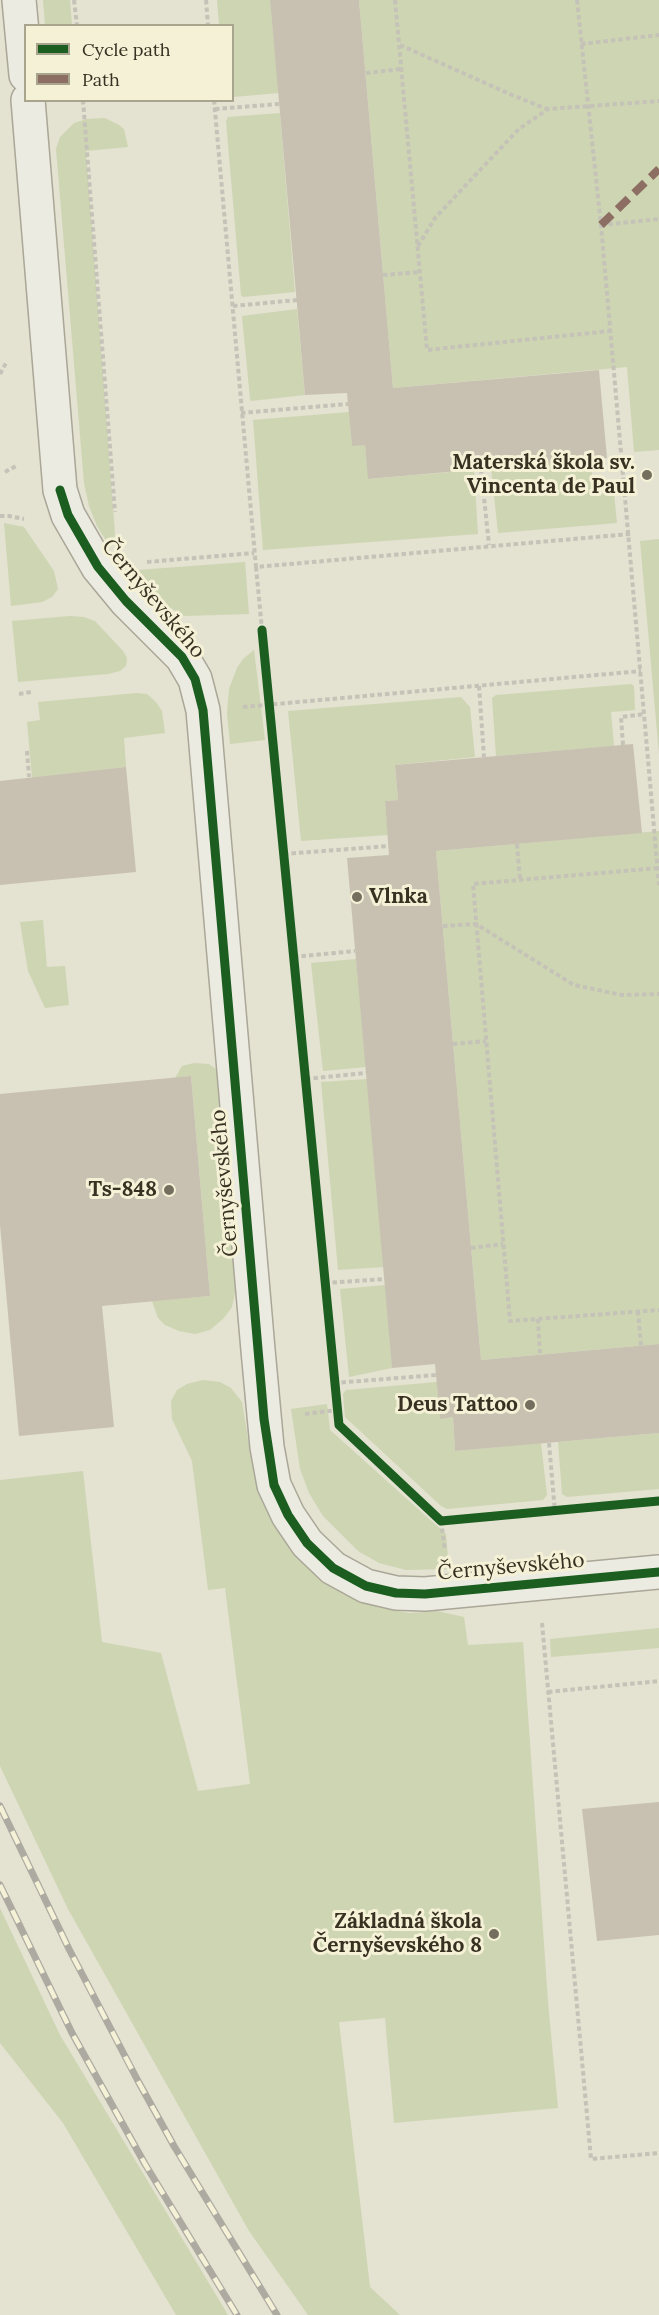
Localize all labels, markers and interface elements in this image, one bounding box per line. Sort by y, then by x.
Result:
legend [24,24,234,102]
text: Cycle path [82,38,171,61]
text: Path [82,68,120,91]
place label: Materská škola sv. Vincenta de Paul [452,450,635,500]
marker: Materská škola sv. Vincenta de Paul [640,468,654,482]
street label: Černyševského [96,534,210,664]
place label: Vlnka [369,884,428,910]
marker: Vlnka [350,890,364,904]
street label: Černyševského [206,1108,244,1258]
place label: Ts-848 [89,1177,157,1203]
marker: Ts-848 [162,1183,176,1197]
place label: Deus Tattoo [397,1392,518,1418]
marker: Deus Tattoo [523,1398,537,1412]
street label: Černyševského [436,1548,586,1586]
place label: Základná škola Černyševského 8 [313,1909,482,1959]
marker: Základná škola Černyševského 8 [487,1927,501,1941]

